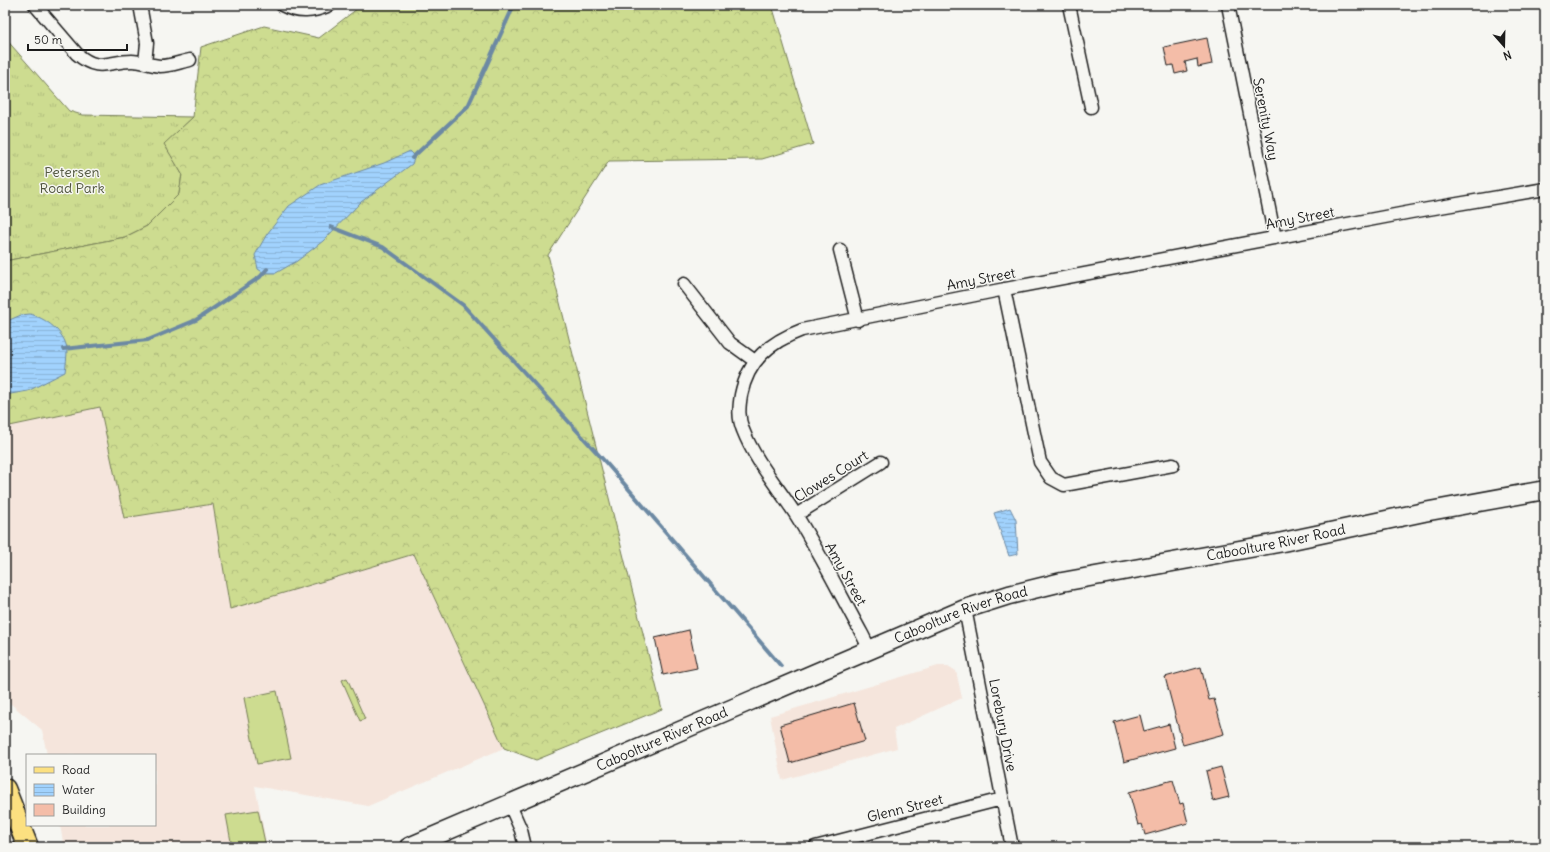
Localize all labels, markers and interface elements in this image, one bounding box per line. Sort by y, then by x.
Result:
scale bar [28,26,127,52]
north arrow [1484,26,1524,66]
text: 50 m [34,32,63,47]
text: N [1501,48,1513,63]
street label: Serenity Way [1249,76,1283,162]
park label: Petersen Road Park [39,163,105,197]
street label: Amy Street [1264,202,1336,233]
street label: Amy Street [945,263,1017,294]
street label: Clowes Court [791,446,872,506]
street label: Caboolture River Road [1205,520,1347,565]
street label: Amy Street [821,539,871,609]
street label: Caboolture River Road [891,582,1029,647]
street label: Lorebury Drive [985,677,1021,773]
street label: Caboolture River Road [593,703,730,775]
legend [26,754,156,826]
text: Road [62,762,90,777]
text: Water [62,782,95,797]
street label: Glenn Street [865,790,945,826]
text: Building [62,802,106,817]

